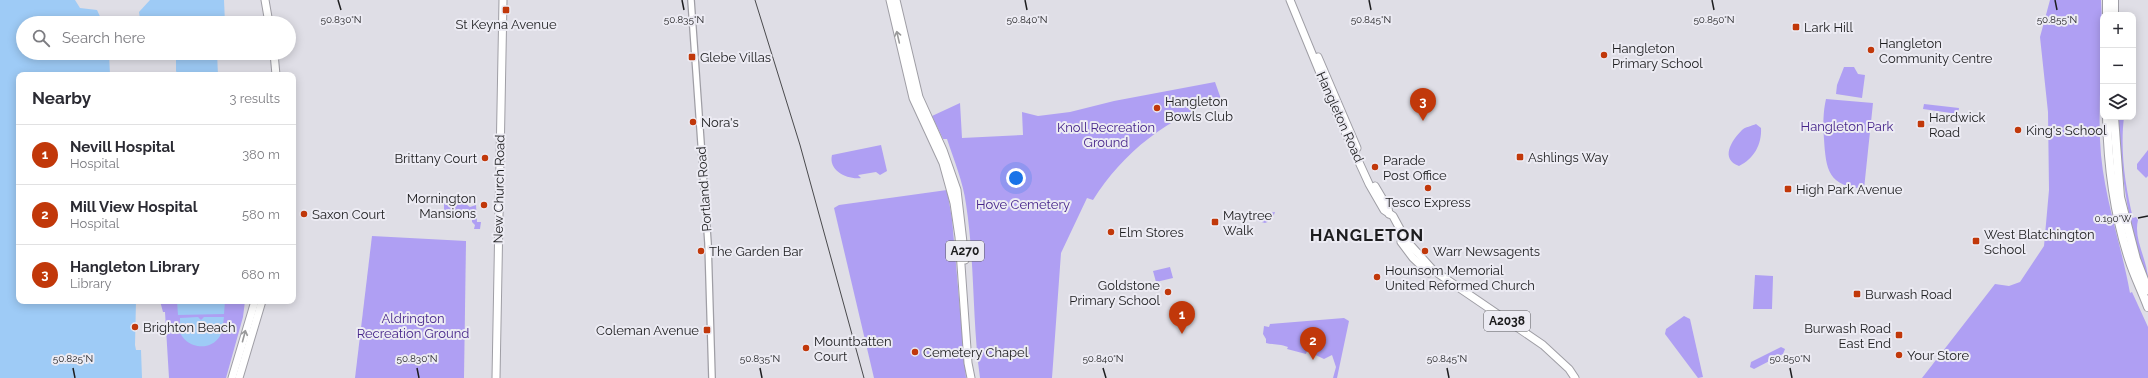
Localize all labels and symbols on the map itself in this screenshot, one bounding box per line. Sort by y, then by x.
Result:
marker: St Keyna Avenue [501,5,511,15]
text: 50.830°N [320,14,362,25]
text: 50.835°N [664,14,704,25]
text: 50.840°N [1006,14,1048,25]
text: 50.845°N [1351,14,1391,25]
text: 50.850°N [1693,14,1735,25]
text: 50.855°N [2037,14,2077,25]
place label: St Keyna Avenue [455,17,557,32]
place label: Lark Hill [1804,20,1853,35]
marker: Lark Hill [1791,22,1801,32]
one-way arrow [894,31,902,44]
place label: Hangleton Community Centre [1879,36,1993,66]
place label: Hangleton Primary School [1612,41,1703,71]
marker: Hangleton Community Centre [1866,45,1876,55]
place label: Glebe Villas [700,50,771,65]
marker: Hangleton Primary School [1599,50,1609,60]
marker: Glebe Villas [687,52,697,62]
street label: Hangleton Road [1313,69,1367,165]
pin: 3 [1410,88,1436,121]
place label: Hangleton Bowls Club [1165,94,1233,124]
marker: Hangleton Bowls Club [1152,103,1162,113]
place label: Hardwick Road [1929,110,1986,140]
place label: Nora's [701,115,739,130]
marker: Nora's [688,117,698,127]
park label: Hangleton Park [1801,119,1893,134]
marker: Hardwick Road [1916,119,1926,129]
park label: Knoll Recreation Ground [1057,120,1155,150]
place label: King's School [2026,123,2107,138]
marker: King's School [2013,125,2023,135]
street label: New Church Road [491,135,507,243]
street label: Portland Road [694,146,714,232]
place label: Ashlings Way [1528,150,1609,165]
place label: Brittany Court [394,151,478,166]
marker: Ashlings Way [1515,152,1525,162]
marker: Brittany Court [480,153,490,163]
place label: Parade Post Office [1383,153,1447,183]
marker: Parade Post Office [1370,162,1380,172]
your location [1006,168,1026,188]
place label: High Park Avenue [1796,182,1903,197]
marker: Tesco Express [1423,183,1433,193]
marker: High Park Avenue [1783,184,1793,194]
place label: Mornington Mansions [407,191,476,221]
place label: Tesco Express [1385,195,1471,210]
park label: Hove Cemetery [976,197,1070,212]
marker: Mornington Mansions [479,200,489,210]
place label: Saxon Court [312,207,386,222]
place label: Maytree Walk [1223,208,1273,238]
marker: Saxon Court [299,209,309,219]
text: 0.190°W [2094,213,2132,224]
marker: Maytree Walk [1210,217,1220,227]
place label: Elm Stores [1119,225,1184,240]
district label: HANGLETON [1310,225,1424,245]
marker: Elm Stores [1106,227,1116,237]
place label: West Blatchington School [1984,227,2095,257]
marker: West Blatchington School [1971,236,1981,246]
road number: A270 [946,241,984,261]
place label: The Garden Bar [709,244,804,259]
place label: Warr Newsagents [1433,244,1540,259]
marker: The Garden Bar [696,246,706,256]
marker: Warr Newsagents [1420,246,1430,256]
place label: Hounsom Memorial United Reformed Church [1385,263,1535,293]
marker: Hounsom Memorial United Reformed Church [1372,272,1382,282]
place label: Goldstone Primary School [1069,278,1160,308]
marker: Goldstone Primary School [1163,287,1173,297]
place label: Burwash Road [1865,287,1952,302]
marker: Burwash Road [1852,289,1862,299]
pin: 1 [1169,301,1195,334]
park label: Aldrington Recreation Ground [357,311,469,341]
road number: A2038 [1484,311,1530,331]
place label: Brighton Beach [143,320,236,335]
place label: Burwash Road East End [1804,321,1891,351]
marker: Brighton Beach [130,322,140,332]
place label: Coleman Avenue [596,323,699,338]
marker: Coleman Avenue [702,325,712,335]
pin: 2 [1300,327,1326,360]
one-way arrow [241,330,248,343]
marker: Burwash Road East End [1894,330,1904,340]
place label: Mountbatten Court [814,334,891,364]
marker: Mountbatten Court [801,343,811,353]
place label: Cemetery Chapel [923,345,1029,360]
marker: Cemetery Chapel [910,347,920,357]
place label: Your Store [1907,348,1969,363]
marker: Your Store [1894,350,1904,360]
text: 50.825°N [53,353,93,364]
text: 50.830°N [396,353,438,364]
text: 50.835°N [740,353,780,364]
text: 50.840°N [1082,353,1124,364]
text: 50.845°N [1427,353,1467,364]
text: 50.850°N [1769,353,1811,364]

